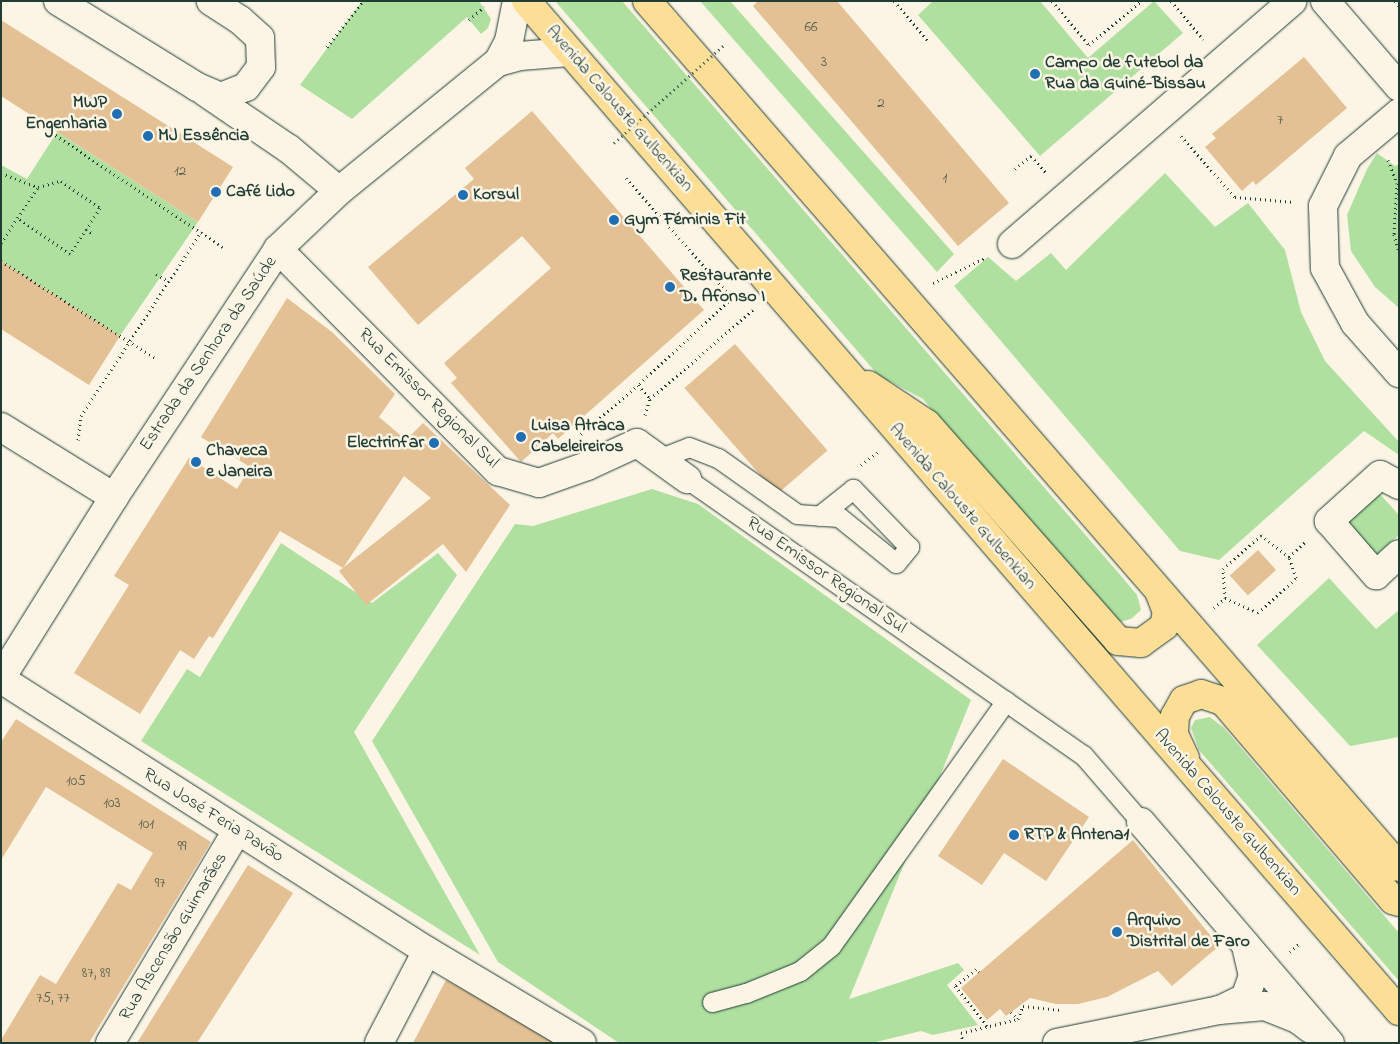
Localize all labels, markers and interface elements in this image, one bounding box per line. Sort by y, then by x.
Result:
house number: 66 [804,19,818,37]
street label: Avenida Calouste Gulbenkian [541,21,697,197]
place label: Campo de futebol da Rua da Guiné-Bissau [1045,53,1206,96]
house number: 3 [821,54,827,72]
marker: Campo de futebol da Rua da Guiné-Bissau [1029,68,1041,80]
place label: MWP Engenharia [25,93,107,136]
house number: 2 [877,95,885,113]
marker: MWP Engenharia [111,108,123,120]
house number: 7 [1277,112,1283,130]
place label: MJ Essência [158,125,249,147]
marker: MJ Essência [142,130,154,142]
house number: 12 [174,163,186,181]
house number: 1 [943,170,947,188]
place label: Café Lido [226,181,295,203]
place label: Korsul [473,184,519,206]
marker: Café Lido [210,186,222,198]
marker: Korsul [457,189,469,201]
place label: Gym Féminis Fit [624,209,746,231]
marker: Gym Féminis Fit [608,214,620,226]
street label: Estrada da Senhora da Saúde [136,252,282,456]
place label: Restaurante D. Afonso I [680,266,771,308]
marker: Restaurante D. Afonso I [664,281,676,293]
street label: Rua Emissor Regional Sul [353,324,503,474]
place label: Luisa Atraca Cabeleireiros [531,416,625,458]
street label: Avenida Calouste Gulbenkian [884,419,1040,595]
marker: Luisa Atraca Cabeleireiros [515,431,527,443]
place label: Electrinfar [347,432,424,454]
marker: Electrinfar [428,437,440,449]
place label: Chaveca e Janeira [206,441,273,484]
marker: Chaveca e Janeira [190,456,202,468]
street label: Rua Emissor Regional Sul [742,513,910,639]
street label: Avenida Calouste Gulbenkian [1149,725,1305,901]
street label: Rua José Feria Pavão [139,764,287,868]
house number: 105 [66,773,86,791]
house number: 103 [103,795,121,813]
house number: 101 [138,816,154,834]
place label: RTP & Antena1 [1024,824,1129,846]
marker: RTP & Antena1 [1008,829,1020,841]
house number: 99 [177,838,187,856]
street label: Rua Ascensão Guimarães [115,849,233,1025]
house number: 97 [155,875,165,893]
place label: Arquivo Distrital de Faro [1127,911,1250,954]
marker: Arquivo Distrital de Faro [1111,926,1123,938]
house number: 87, 89 [82,965,110,983]
house number: 75, 77 [36,990,70,1008]

